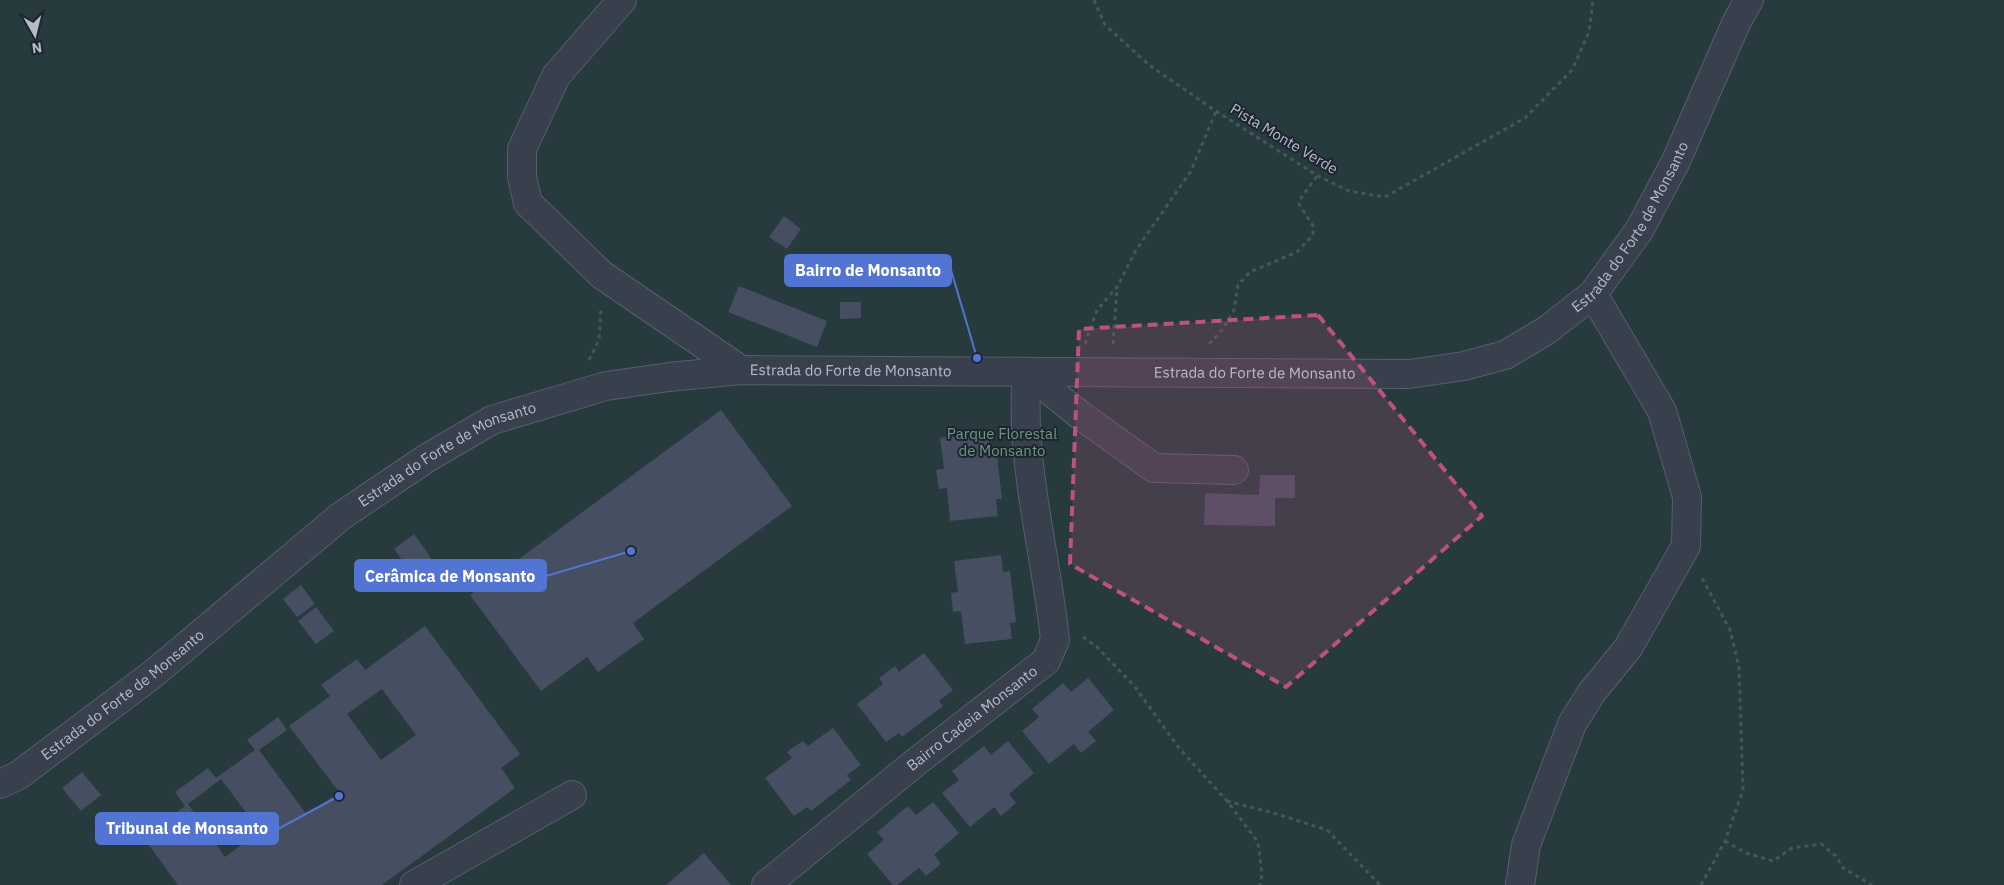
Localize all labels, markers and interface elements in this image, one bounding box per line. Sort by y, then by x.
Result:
north arrow [10,10,60,60]
text: N [31,38,43,57]
street label: Pista Monte Verde [1227,99,1342,178]
street label: Estrada do Forte de Monsanto [1567,139,1692,316]
callout: Bairro de Monsanto [785,255,951,286]
text: Bairro de Monsanto [795,260,941,280]
street label: Estrada do Forte de Monsanto [750,360,952,380]
street label: Estrada do Forte de Monsanto [1154,362,1356,383]
street label: Estrada do Forte de Monsanto [354,397,538,511]
park label: Parque Florestal de Monsanto [947,424,1057,460]
callout: Cerâmica de Monsanto [355,560,546,591]
text: Cerâmica de Monsanto [365,566,535,586]
street label: Estrada do Forte de Monsanto [37,625,208,764]
street label: Bairro Cadeia Monsanto [902,661,1041,775]
callout: Tribunal de Monsanto [96,813,278,844]
text: Tribunal de Monsanto [106,818,268,838]

